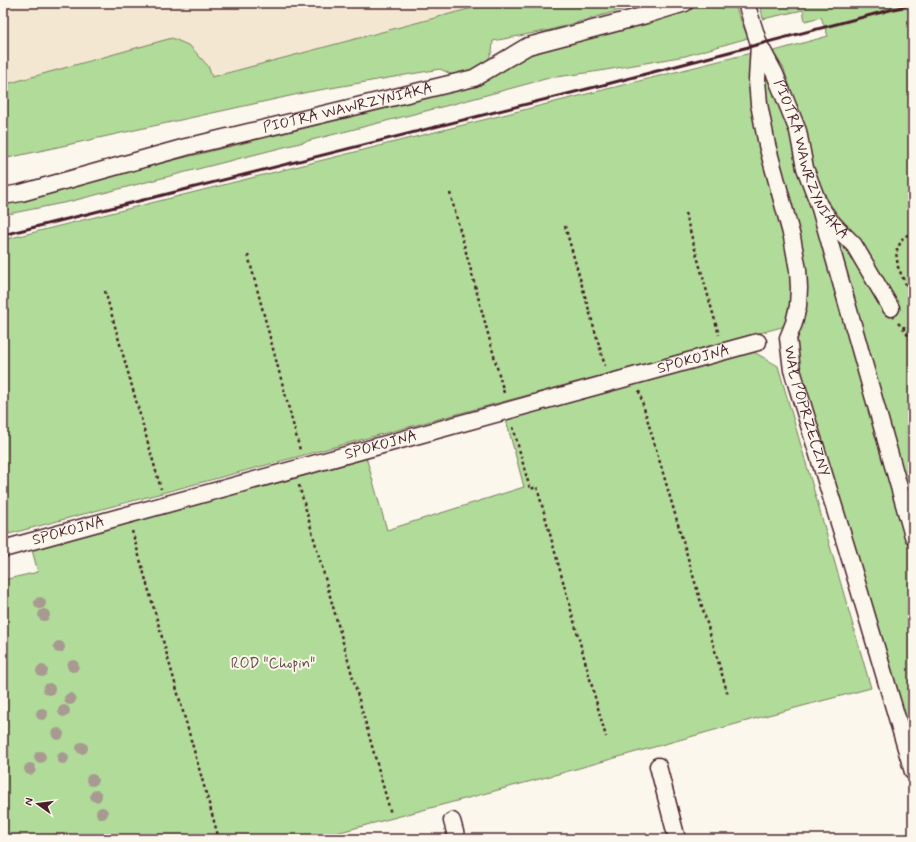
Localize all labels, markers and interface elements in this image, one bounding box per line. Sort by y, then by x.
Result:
street label: PIOTRA WAWRZYNIAKA [768,77,853,244]
street label: PIOTRA WAWRZYNIAKA [261,78,435,138]
street label: SPOKOJNA [655,340,732,379]
street label: WAŁ POPRZECZNY [779,345,834,479]
street label: SPOKOJNA [343,426,420,465]
street label: SPOKOJNA [30,512,107,550]
park label: ROD "Chopin" [231,654,315,674]
north arrow [18,784,58,824]
text: N [22,797,37,807]

